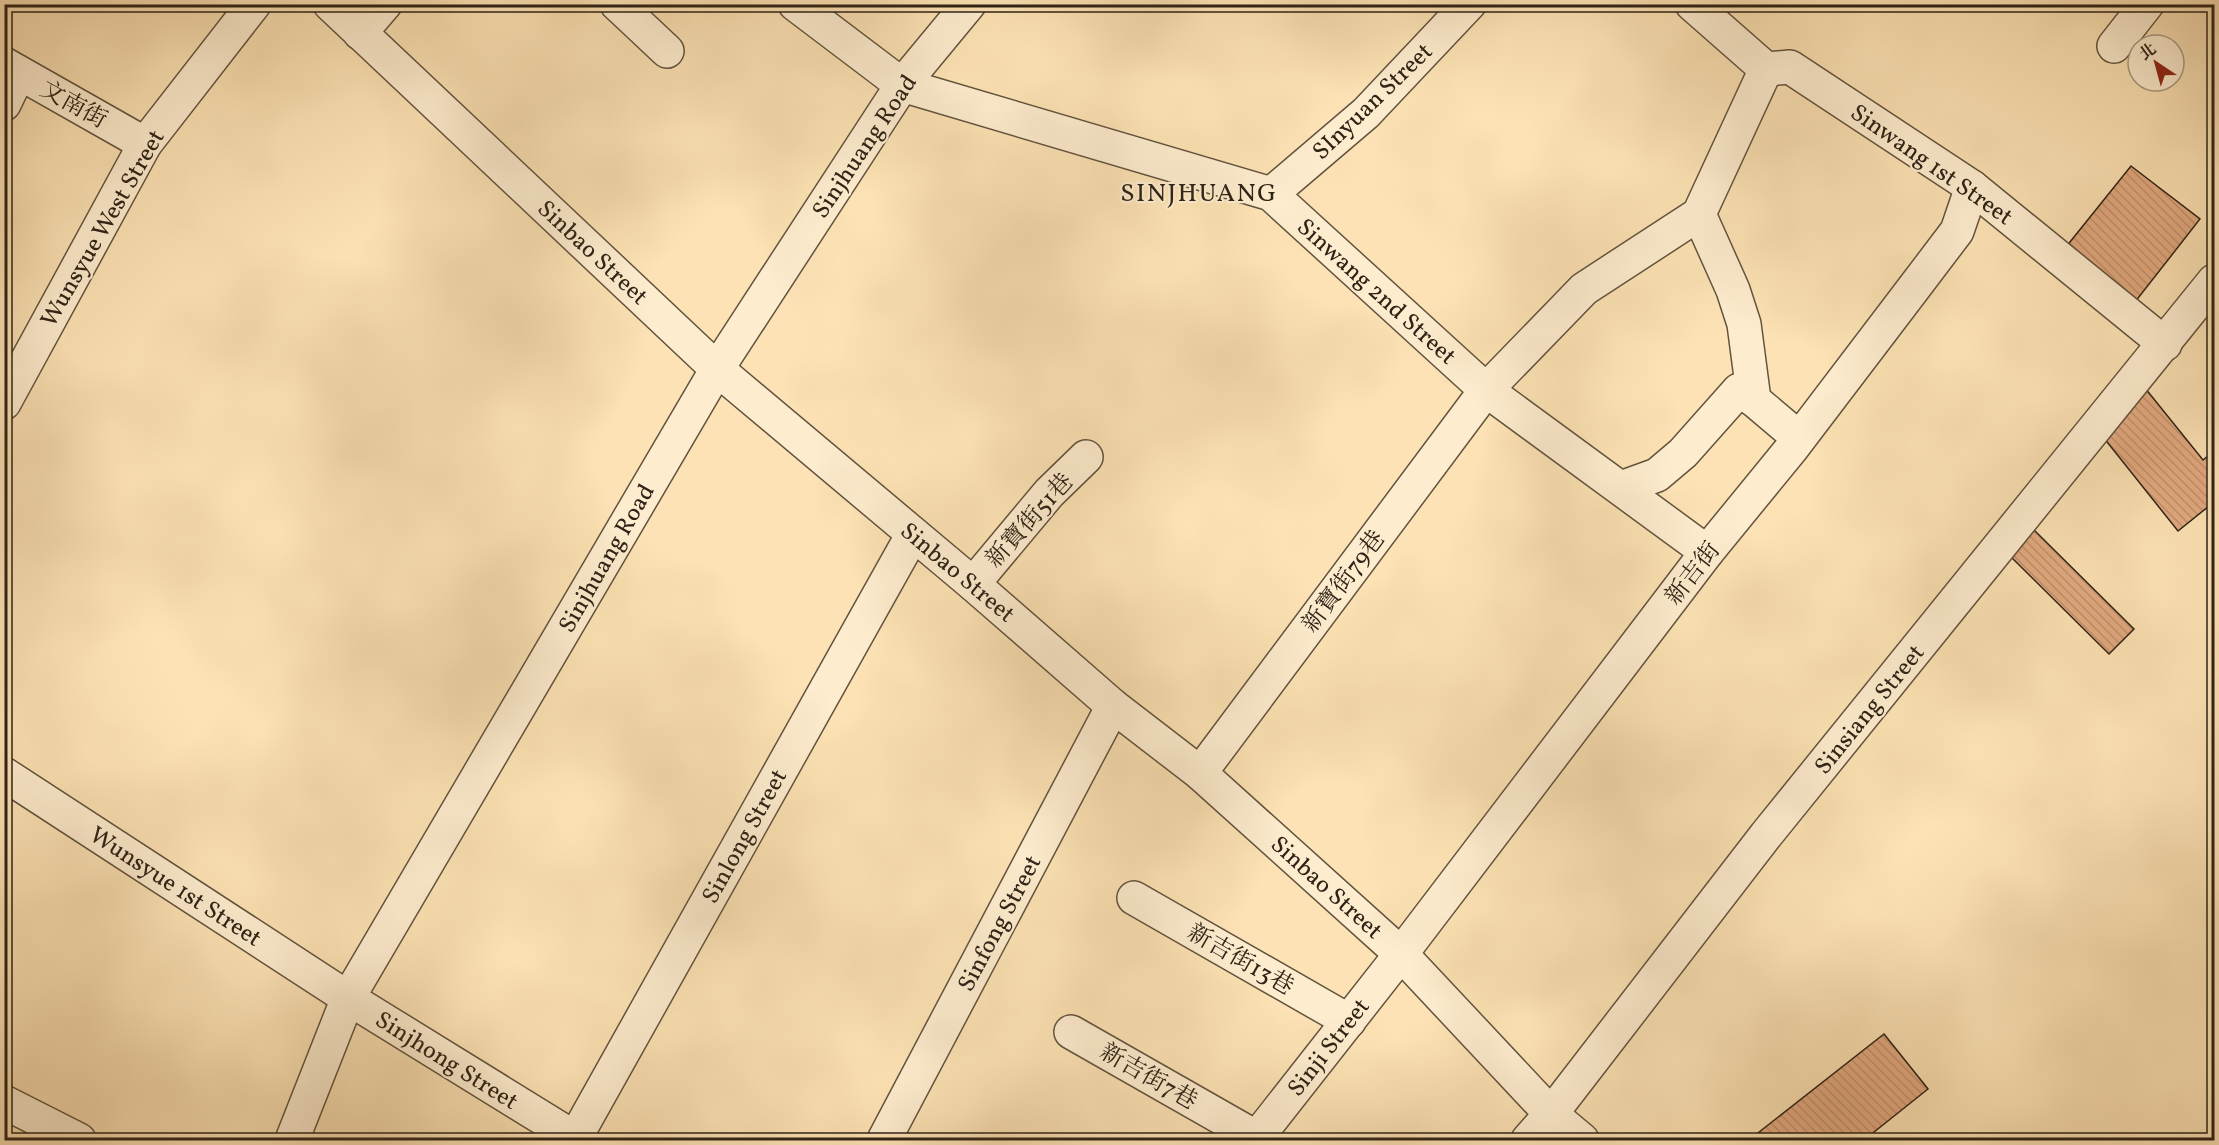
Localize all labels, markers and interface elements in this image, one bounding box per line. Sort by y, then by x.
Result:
north arrow [2126,33,2186,93]
street label: SInyuan Street [1306,36,1441,169]
text: 北 [2135,39,2161,66]
street label: Sinjhuang Road [805,68,926,226]
street label: 文南街 [33,73,113,138]
street label: Sinwang 1st Street [1843,97,2019,234]
street label: Wunsyue West Street [33,124,174,334]
district label: SINJHUANG [1120,176,1278,212]
street label: Sinbao Street [529,193,655,314]
street label: Sinwang 2nd Street [1288,212,1463,373]
street label: 新寶街51巷 [979,467,1082,576]
street label: Sinjhuang Road [551,478,664,640]
street label: Sinbao Street [892,515,1021,632]
street label: 新寶街79巷 [1295,524,1394,640]
street label: 新吉街 [1658,535,1729,613]
street label: Sinsiang Street [1807,638,1934,783]
street label: Sinlong Street [695,764,797,910]
street label: Wunsyue 1st Street [82,819,268,956]
street label: Sinbao Street [1262,829,1389,948]
street label: Sinfong Street [951,850,1051,998]
street label: 新吉街13巷 [1181,917,1299,1005]
street label: Sinji Street [1280,992,1379,1105]
street label: Sinjhong Street [368,1004,524,1119]
street label: 新吉街7巷 [1093,1036,1203,1119]

